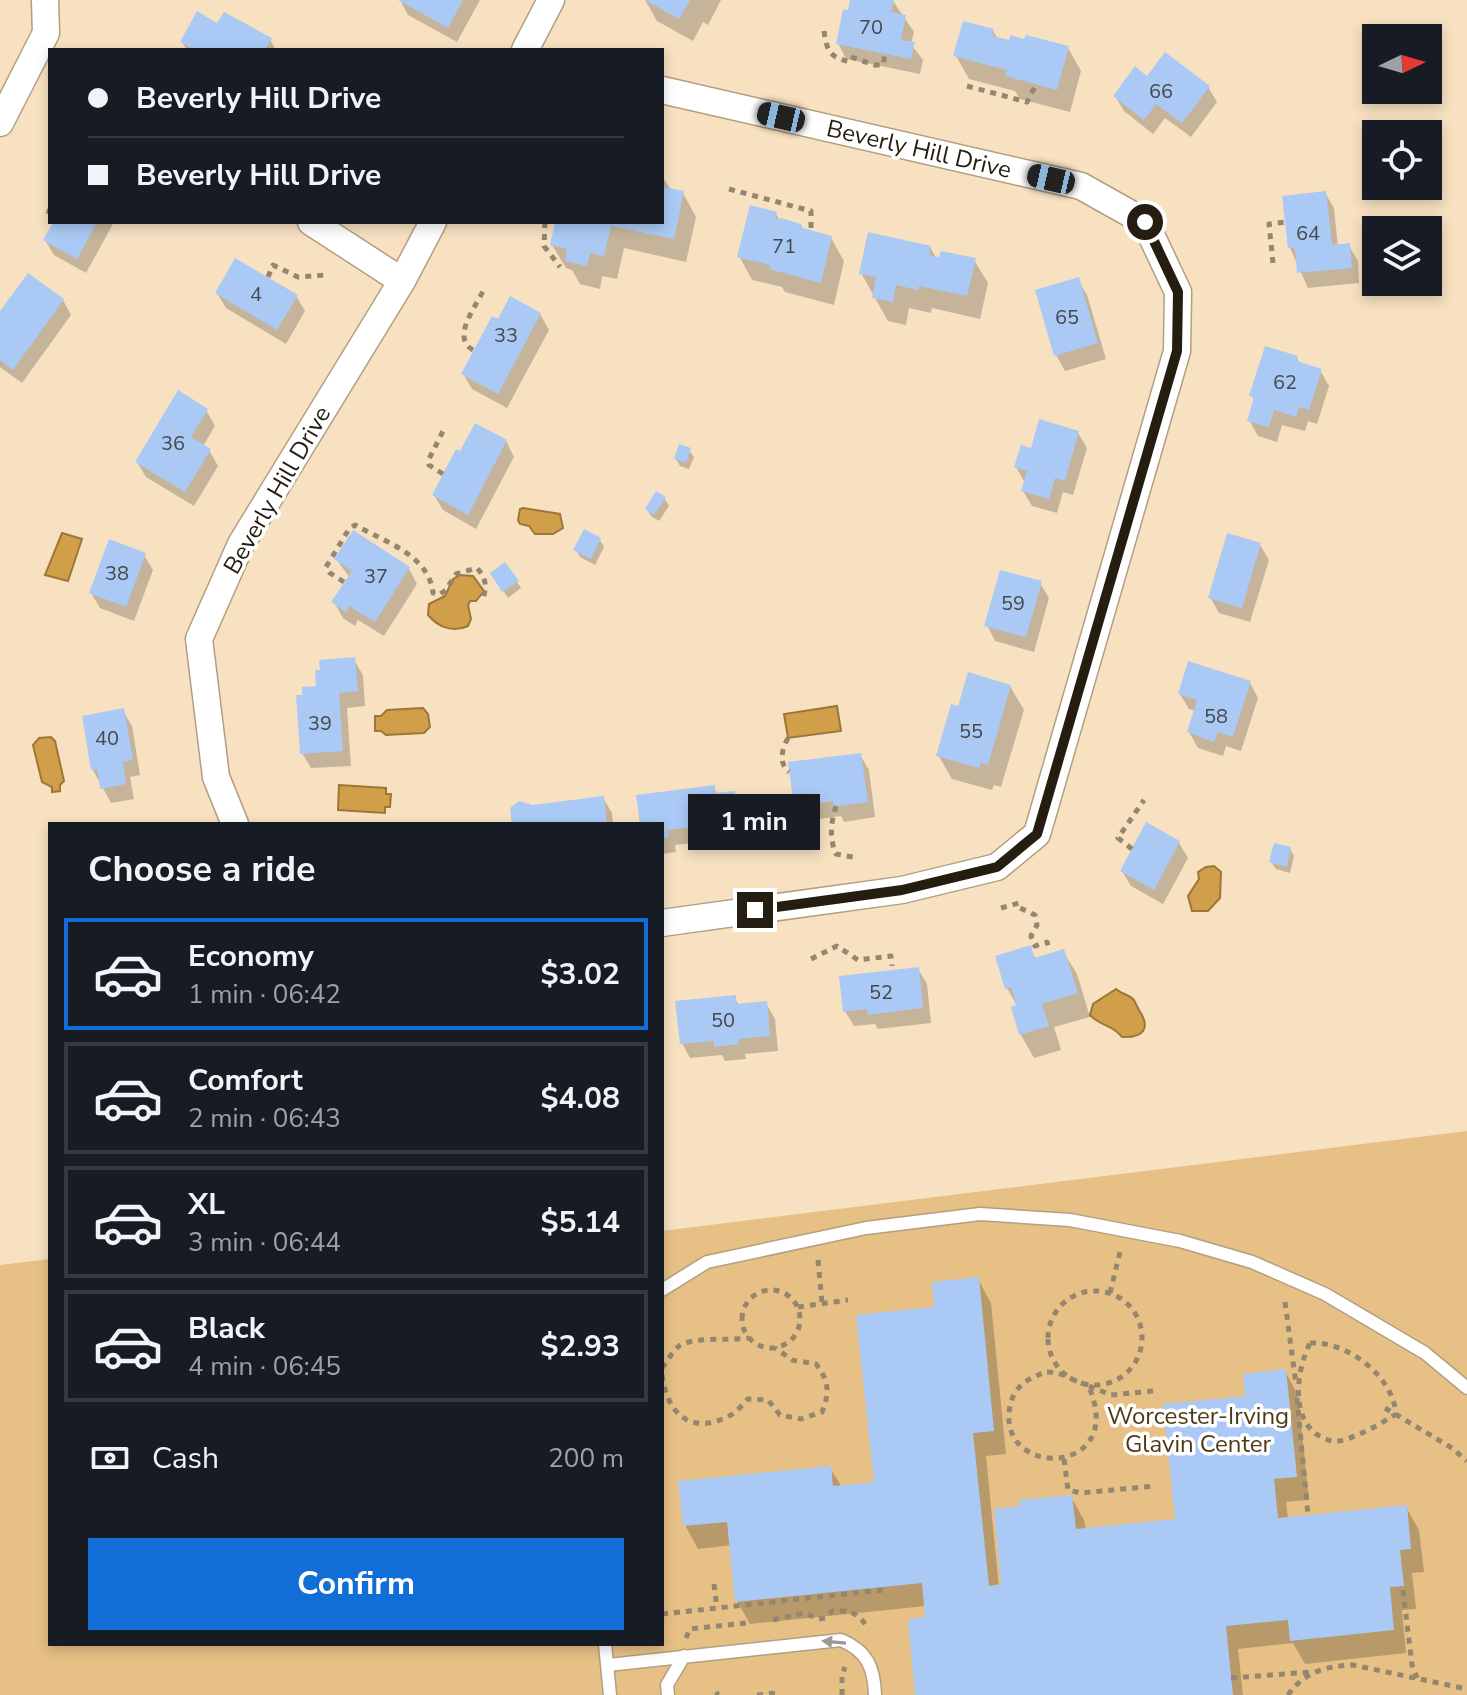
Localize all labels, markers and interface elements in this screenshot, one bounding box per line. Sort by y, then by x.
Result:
house number: 70 [859,14,883,41]
north arrow [1362,24,1442,104]
map controls [1362,24,1442,296]
text: Beverly Hill Drive [136,78,381,119]
house number: 66 [1149,78,1173,105]
car [755,100,807,134]
street label: Beverly Hill Drive [823,112,1015,186]
button: locate [1362,120,1442,200]
text: Beverly Hill Drive [136,155,381,196]
car [1025,162,1077,196]
route start [1127,204,1163,240]
button: layers [1362,216,1442,296]
house number: 64 [1296,220,1320,247]
house number: 71 [772,233,796,260]
house number: 4 [250,281,262,308]
house number: 65 [1055,304,1079,331]
house number: 33 [494,322,518,349]
house number: 62 [1273,369,1297,396]
street label: Beverly Hill Drive [216,400,338,580]
house number: 36 [161,430,185,457]
house number: 38 [105,560,129,587]
house number: 37 [364,563,388,590]
house number: 59 [1001,590,1025,617]
house number: 58 [1204,703,1228,730]
house number: 39 [308,710,332,737]
house number: 55 [959,718,983,745]
house number: 40 [95,725,119,752]
callout: 1 min [689,794,821,850]
text: 1 min [720,804,788,839]
text: Choose a ride [88,845,316,894]
route end [737,892,773,928]
text: Economy [188,936,314,977]
icon: car [92,938,164,1010]
text: $3.02 [541,954,620,995]
text: 1 min · 06:42 [188,977,341,1012]
house number: 52 [869,979,893,1006]
house number: 50 [711,1007,735,1034]
text: Comfort [188,1060,303,1101]
icon: car [92,1062,164,1134]
text: $4.08 [541,1078,620,1119]
text: 2 min · 06:43 [188,1101,341,1136]
text: XL [188,1184,225,1225]
icon: car [92,1186,164,1258]
text: $5.14 [541,1202,620,1243]
text: 3 min · 06:44 [188,1225,341,1260]
text: Black [188,1308,265,1349]
icon: car [92,1310,164,1382]
text: $2.93 [541,1326,620,1367]
text: 4 min · 06:45 [188,1349,341,1384]
park label: Worcester-Irving Glavin Center [1107,1400,1289,1460]
icon: cash [88,1436,132,1480]
text: Cash [152,1438,219,1479]
text: 200 m [548,1441,624,1476]
button: Confirm [88,1538,624,1630]
one-way arrow [821,1635,846,1648]

